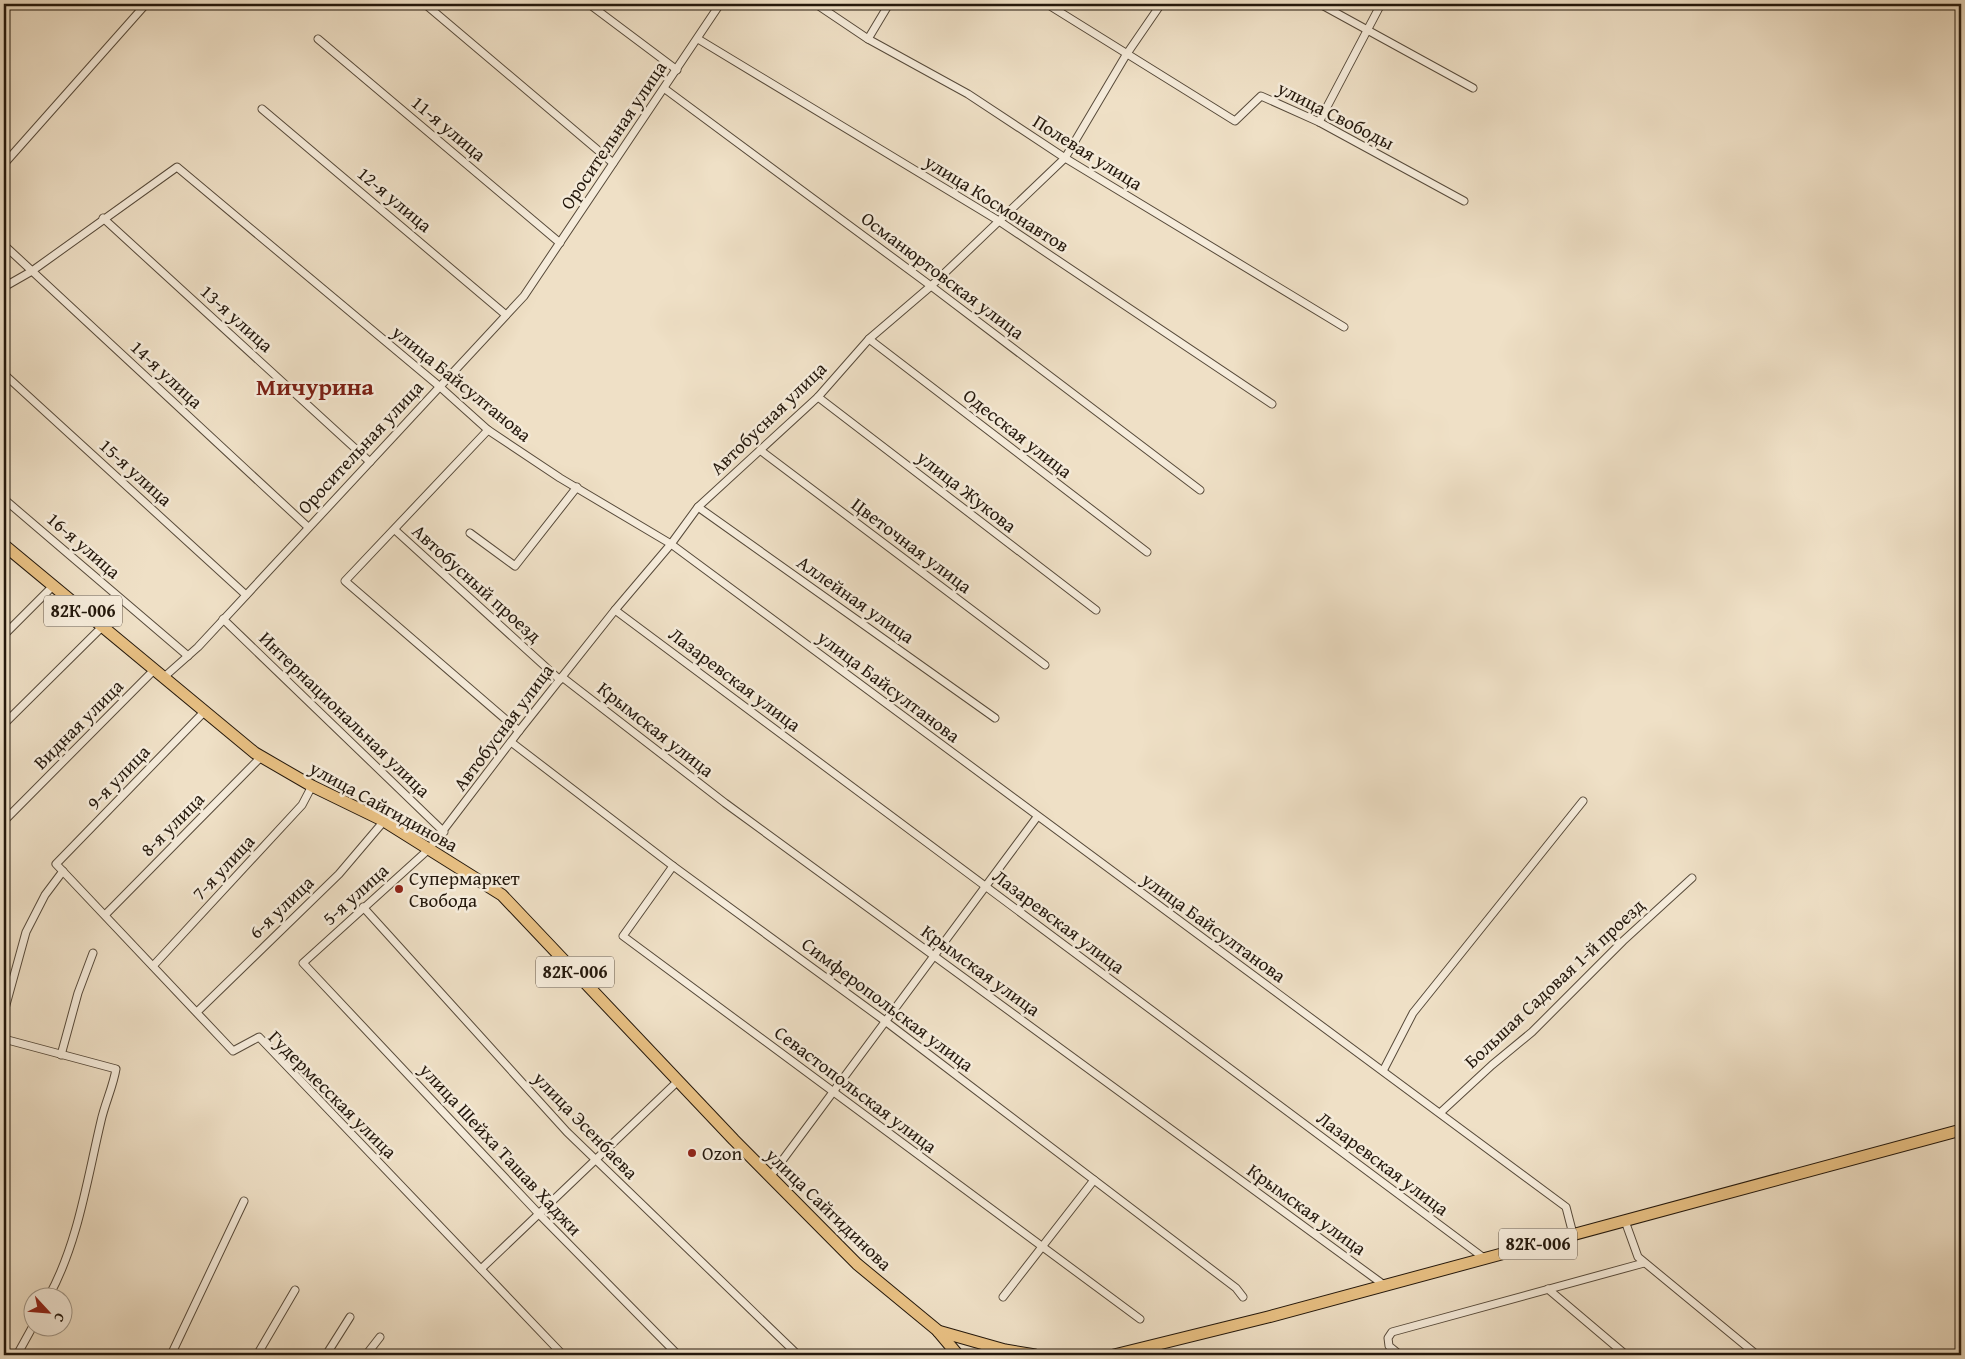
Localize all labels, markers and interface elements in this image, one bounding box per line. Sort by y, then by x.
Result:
street label: Оросительная улица [553,55,673,215]
street label: улица Свободы [1272,73,1399,156]
street label: 11-я улица [406,88,492,168]
street label: Полевая улица [1028,107,1148,197]
street label: улица Космонавтов [918,147,1075,259]
street label: 12-я улица [352,159,438,239]
street label: Османюртовская улица [855,204,1031,346]
street label: 13-я улица [194,278,280,358]
street label: улица Байсултанова [385,317,538,448]
street label: 14-я улица [125,333,209,415]
street label: Автобусная улица [703,355,833,481]
district label: Мичурина [256,369,375,404]
street label: Оросительная улица [290,374,430,520]
street label: Одесская улица [957,381,1079,485]
street label: 15-я улица [93,432,179,512]
street label: улица Жукова [910,442,1023,539]
street label: Цветочная улица [846,490,978,600]
street label: 16-я улица [41,505,127,585]
street label: Автобусный проезд [406,517,548,649]
street label: Аллейная улица [792,548,920,650]
road number: 82К-006 [44,596,122,626]
street label: Лазаревская улица [663,620,807,738]
street label: улица Байсултанова [811,622,966,749]
street label: Интернациональная улица [253,624,437,804]
street label: Автобусная улица [446,658,560,796]
street label: Видная улица [27,673,129,775]
street label: Крымская улица [592,674,720,784]
street label: 9-я улица [80,738,156,816]
street label: улица Сайгидинова [304,753,463,859]
street label: 8-я улица [134,786,210,862]
street label: 7-я улица [185,828,261,906]
street label: 5-я улица [316,857,394,931]
street label: Лазаревская улица [987,862,1131,980]
place label: Супермаркет Свобода [409,864,521,914]
street label: улица Байсултанова [1135,864,1292,989]
street label: 6-я улица [242,869,320,945]
marker: Супермаркет Свобода [393,883,405,895]
street label: Большая Садовая 1-й проезд [1457,892,1651,1074]
street label: Крымская улица [916,917,1046,1023]
street label: Симферопольская улица [796,930,980,1078]
road number: 82К-006 [536,956,614,988]
street label: Севастопольская улица [769,1018,943,1160]
street label: Гудермесская улица [262,1023,404,1165]
street label: улица Шейха Ташав Хаджи [413,1056,589,1242]
street label: улица Эсенбаева [526,1064,645,1185]
street label: Лазаревская улица [1311,1104,1455,1222]
place label: Ozon [702,1139,743,1167]
street label: улица Сайгидинова [759,1141,898,1277]
marker: Ozon [686,1147,698,1159]
street label: Крымская улица [1242,1156,1372,1262]
road number: 82К-006 [1499,1228,1577,1260]
north arrow [22,1286,72,1336]
text: С [49,1310,70,1326]

